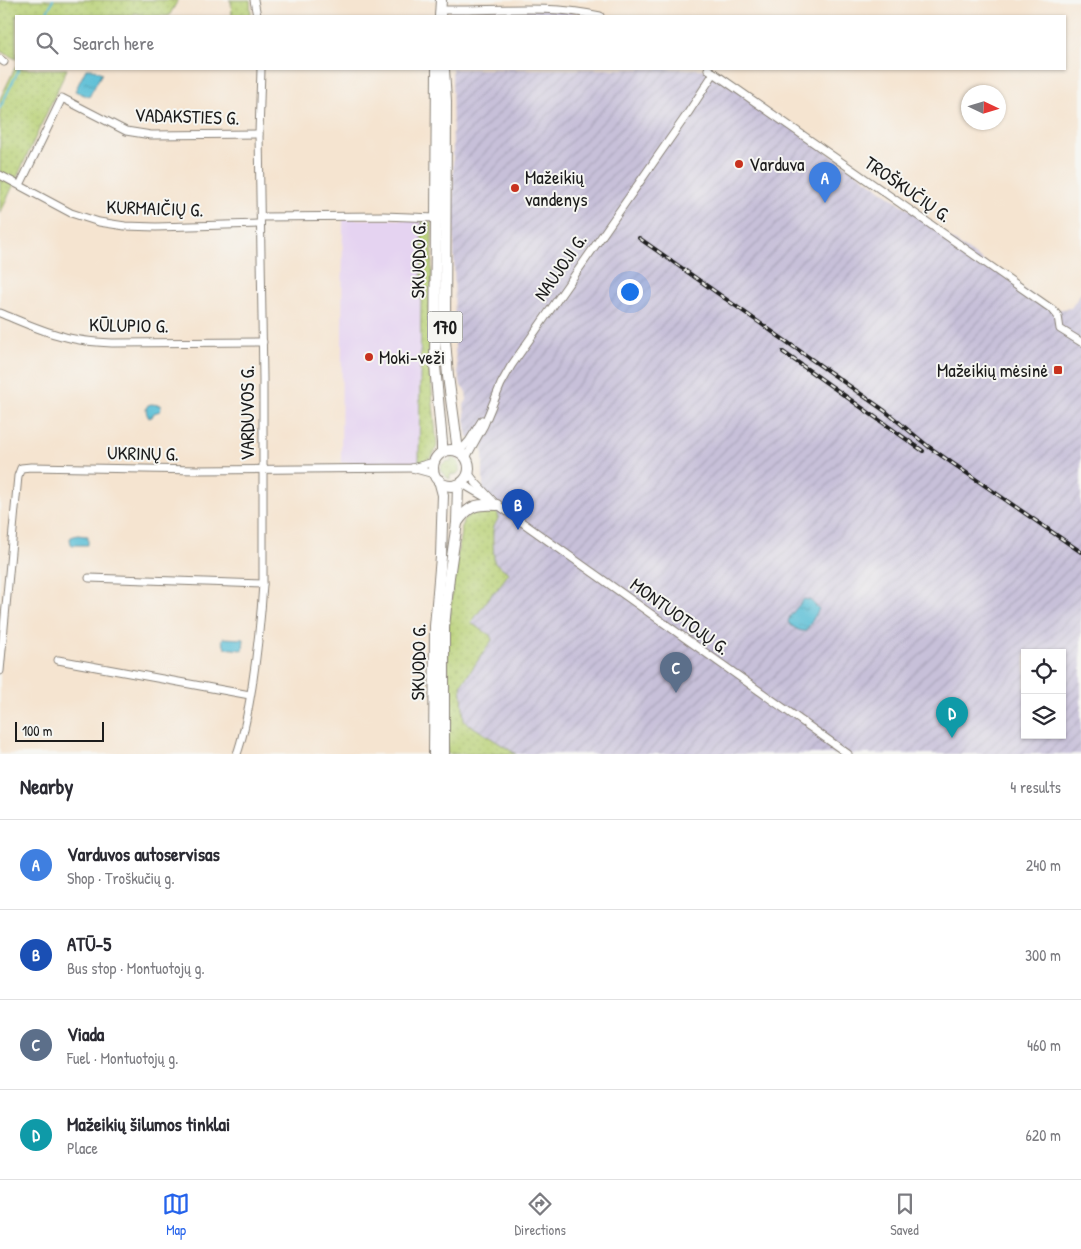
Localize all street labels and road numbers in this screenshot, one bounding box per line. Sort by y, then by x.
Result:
street label: VADAKSTIES G. [134,101,240,131]
street label: TROŠKUČIŲ G. [860,150,956,228]
street label: KURMAIČIŲ G. [106,193,204,223]
street label: SKUODO G. [404,221,432,299]
street label: NAUJOJI G. [527,228,593,306]
street label: KŪLUPIO G. [89,311,169,339]
road number: 170 [428,312,462,342]
street label: VARDUVOS G. [234,365,260,461]
street label: UKRINŲ G. [107,439,179,467]
street label: MONTUOTOJŲ G. [625,571,735,661]
street label: SKUODO G. [404,623,432,701]

